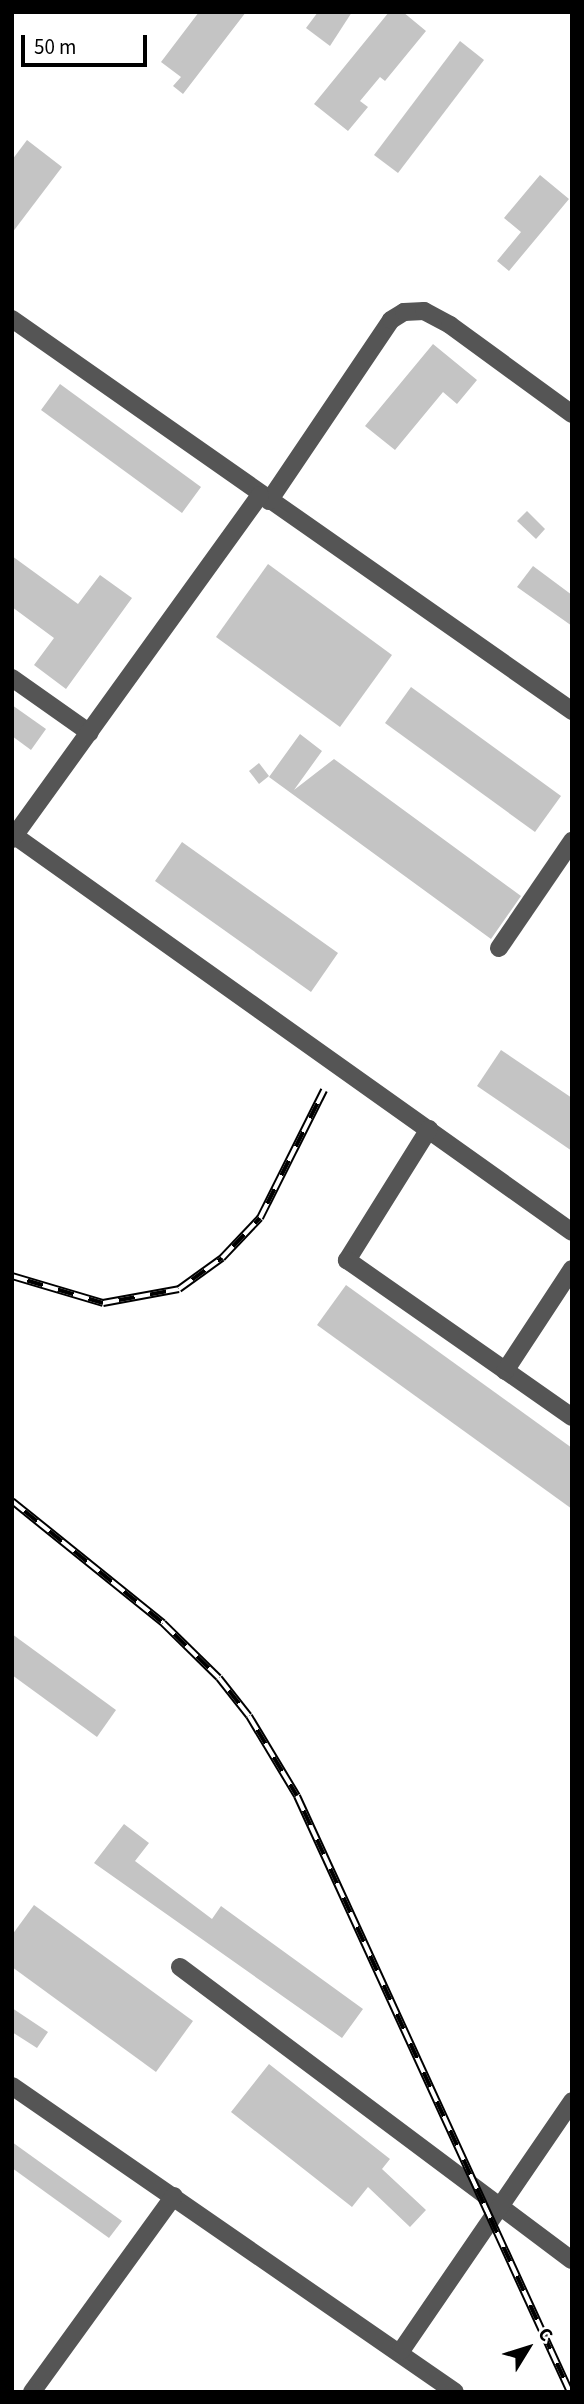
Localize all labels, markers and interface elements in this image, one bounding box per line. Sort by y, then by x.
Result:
scale bar [24,21,150,65]
text: 50 m [34,32,76,62]
north arrow [493,2313,563,2383]
text: С [531,2322,559,2347]

